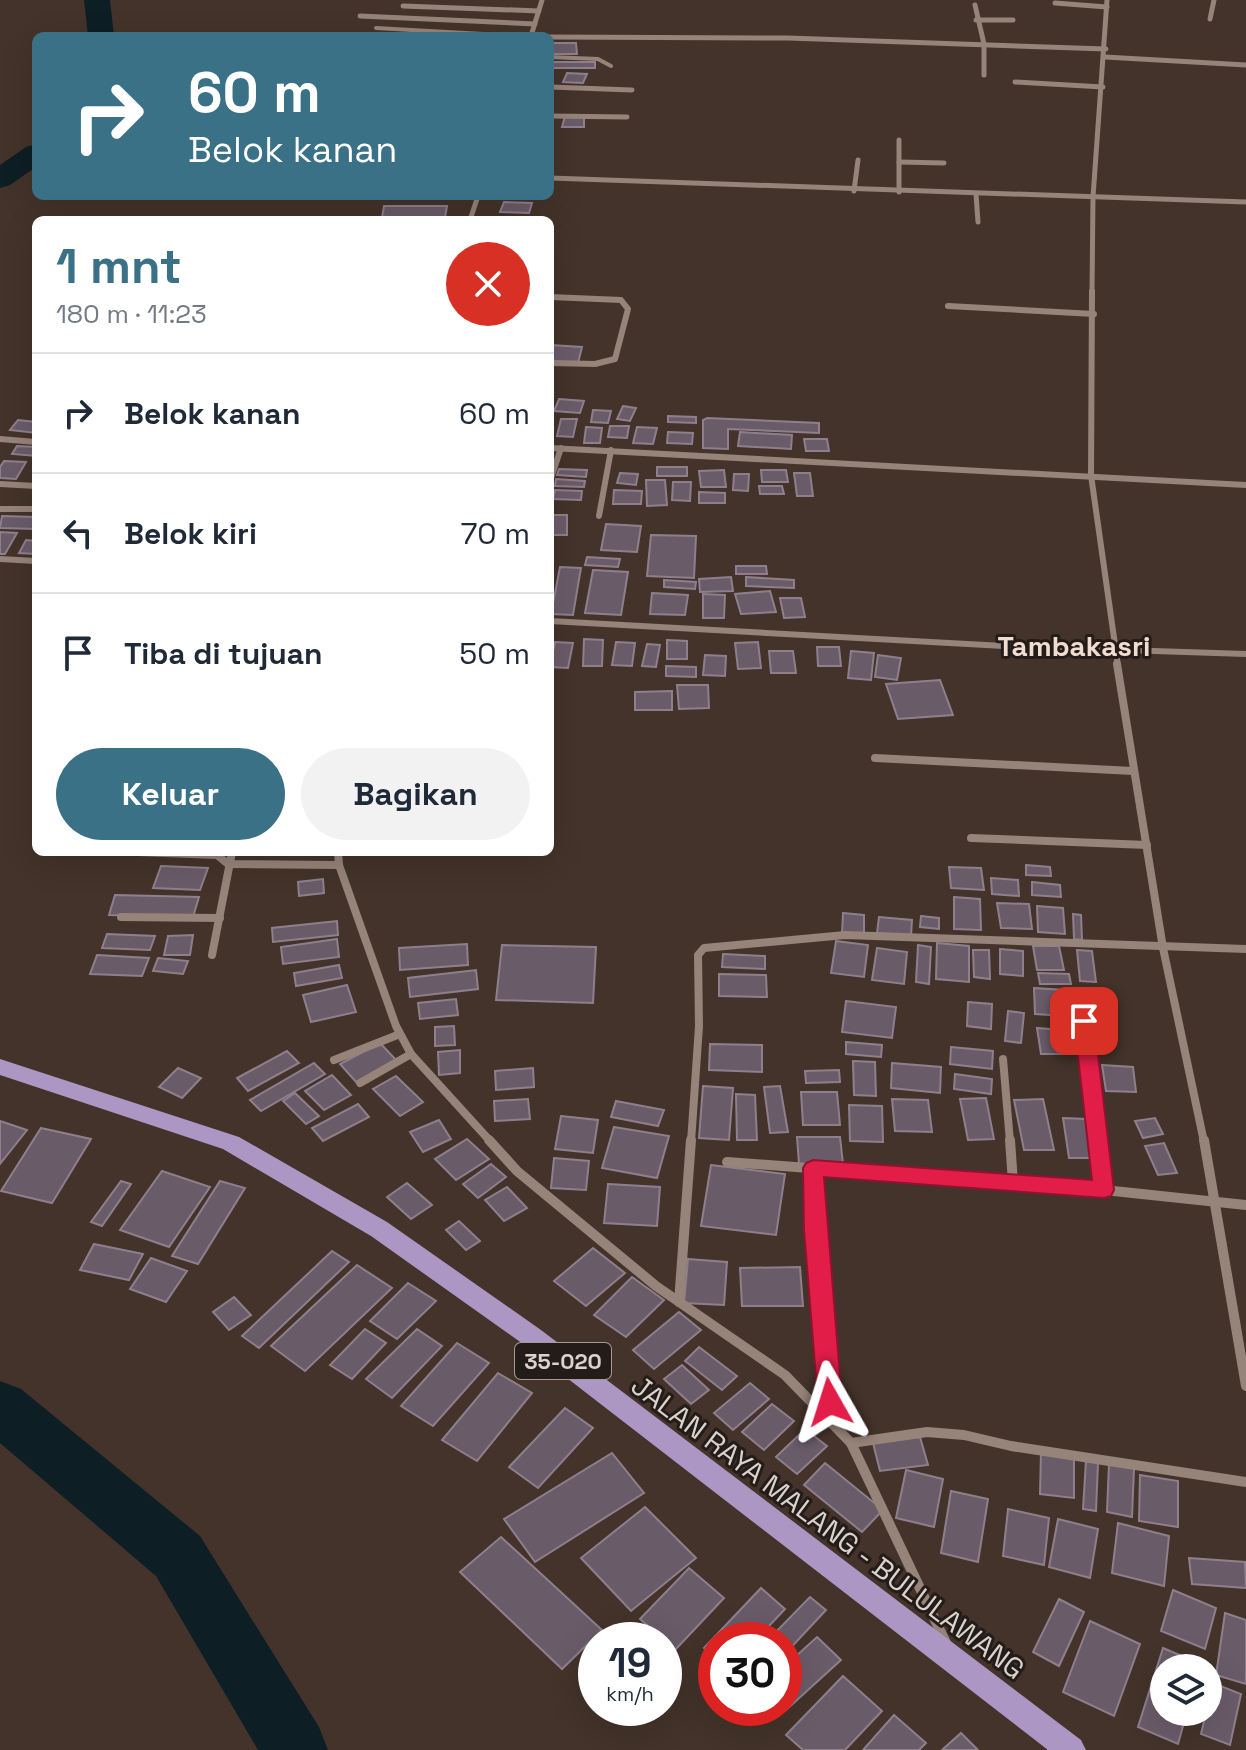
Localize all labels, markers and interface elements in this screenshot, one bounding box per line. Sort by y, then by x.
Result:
text: 60 m [188,57,321,128]
icon: right [56,64,160,168]
text: Belok kanan [188,127,397,173]
text: 1 mnt [56,236,182,297]
button: close [446,242,530,326]
text: 180 m · 11:23 [56,297,207,331]
icon: right [56,391,100,435]
text: Belok kanan [124,394,300,433]
text: 60 m [459,394,530,433]
icon: left [56,511,100,555]
text: Belok kiri [124,514,257,553]
text: 70 m [461,514,530,553]
district label: Tambakasri [998,628,1151,664]
icon: arrive [56,631,100,675]
text: Tiba di tujuan [124,634,323,673]
text: 50 m [459,634,530,673]
button: Keluar [56,748,285,840]
button: Bagikan [301,748,530,840]
pin [1050,987,1118,1055]
icon: arrive [1062,999,1106,1043]
road number: 35-020 [515,1343,611,1379]
position arrow [788,1360,872,1444]
street label: JALAN RAYA MALANG - BULULAWANG [624,1367,1032,1687]
speed limit sign: 30 [698,1622,802,1726]
text: 19 [609,1638,651,1689]
map controls [1150,1654,1222,1726]
button: layers [1150,1654,1222,1726]
text: km/h [606,1681,654,1707]

